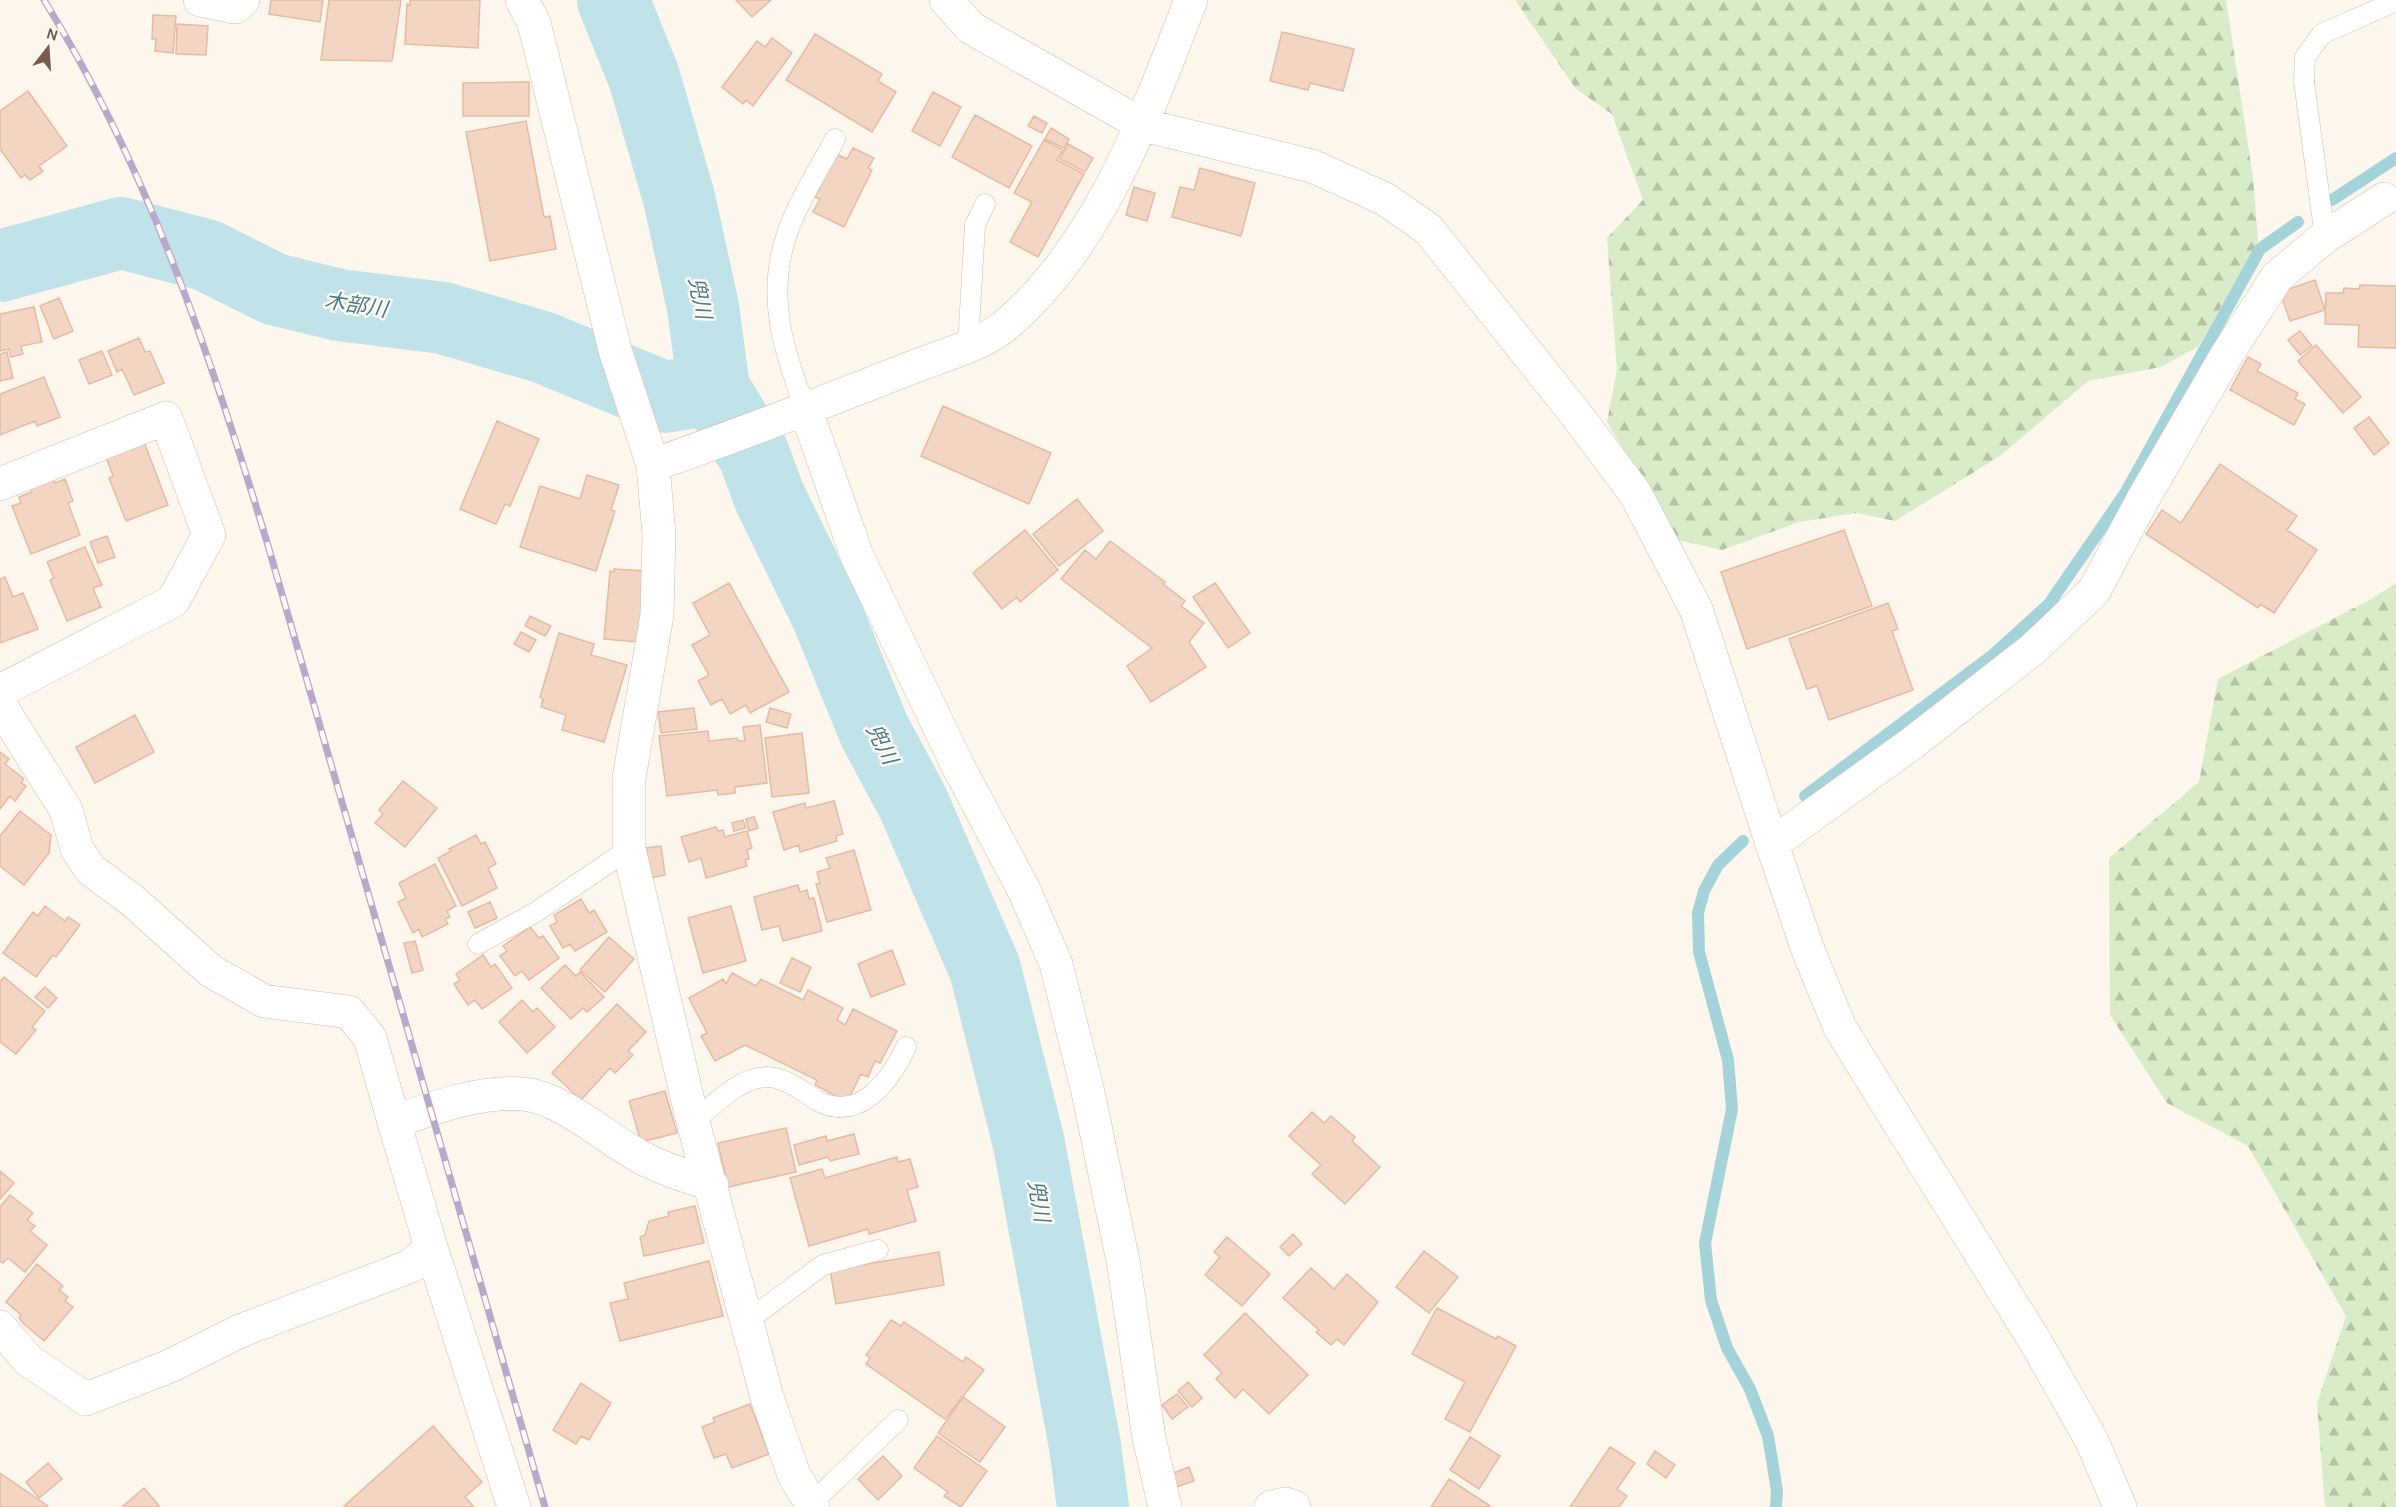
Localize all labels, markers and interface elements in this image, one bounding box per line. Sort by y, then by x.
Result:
north arrow [18,18,78,78]
text: N [44,23,61,45]
water label: 兜川 [684,275,716,323]
water label: 木部川 [323,288,391,322]
water label: 兜川 [862,720,903,770]
water label: 兜川 [1024,1178,1055,1226]

